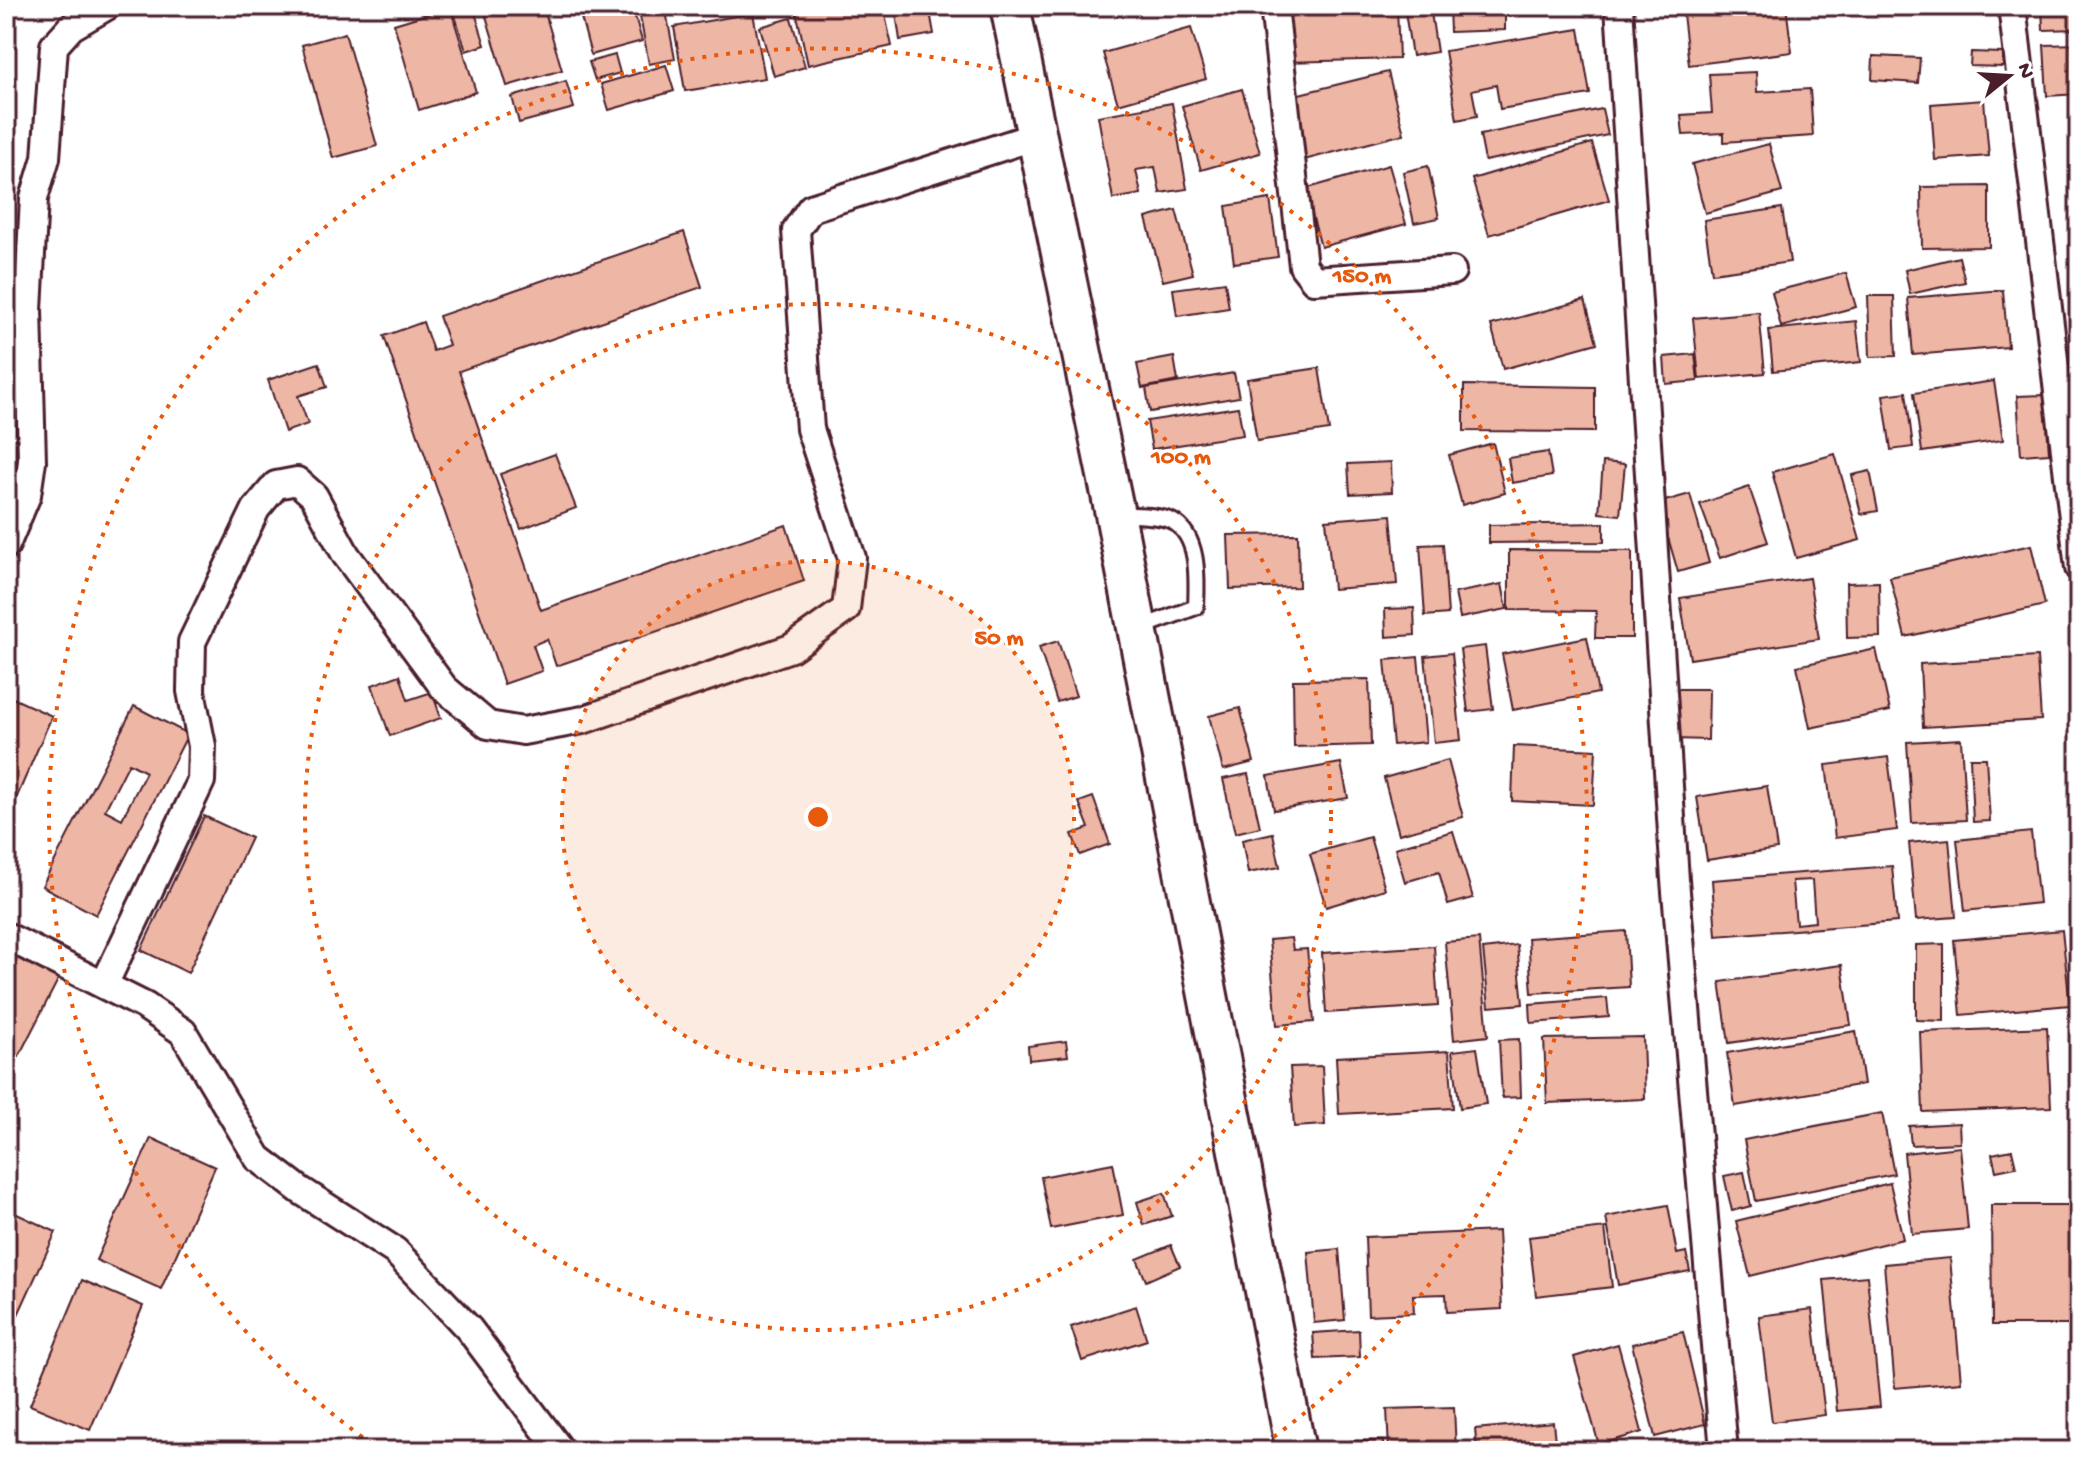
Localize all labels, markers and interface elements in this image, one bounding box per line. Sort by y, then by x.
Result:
north arrow [1969,36,2049,116]
text: N [2010,60,2039,82]
text: 150 m [1332,263,1391,292]
text: 100 m [1150,444,1211,473]
text: 50 m [975,625,1023,654]
centre of rings [804,803,832,831]

